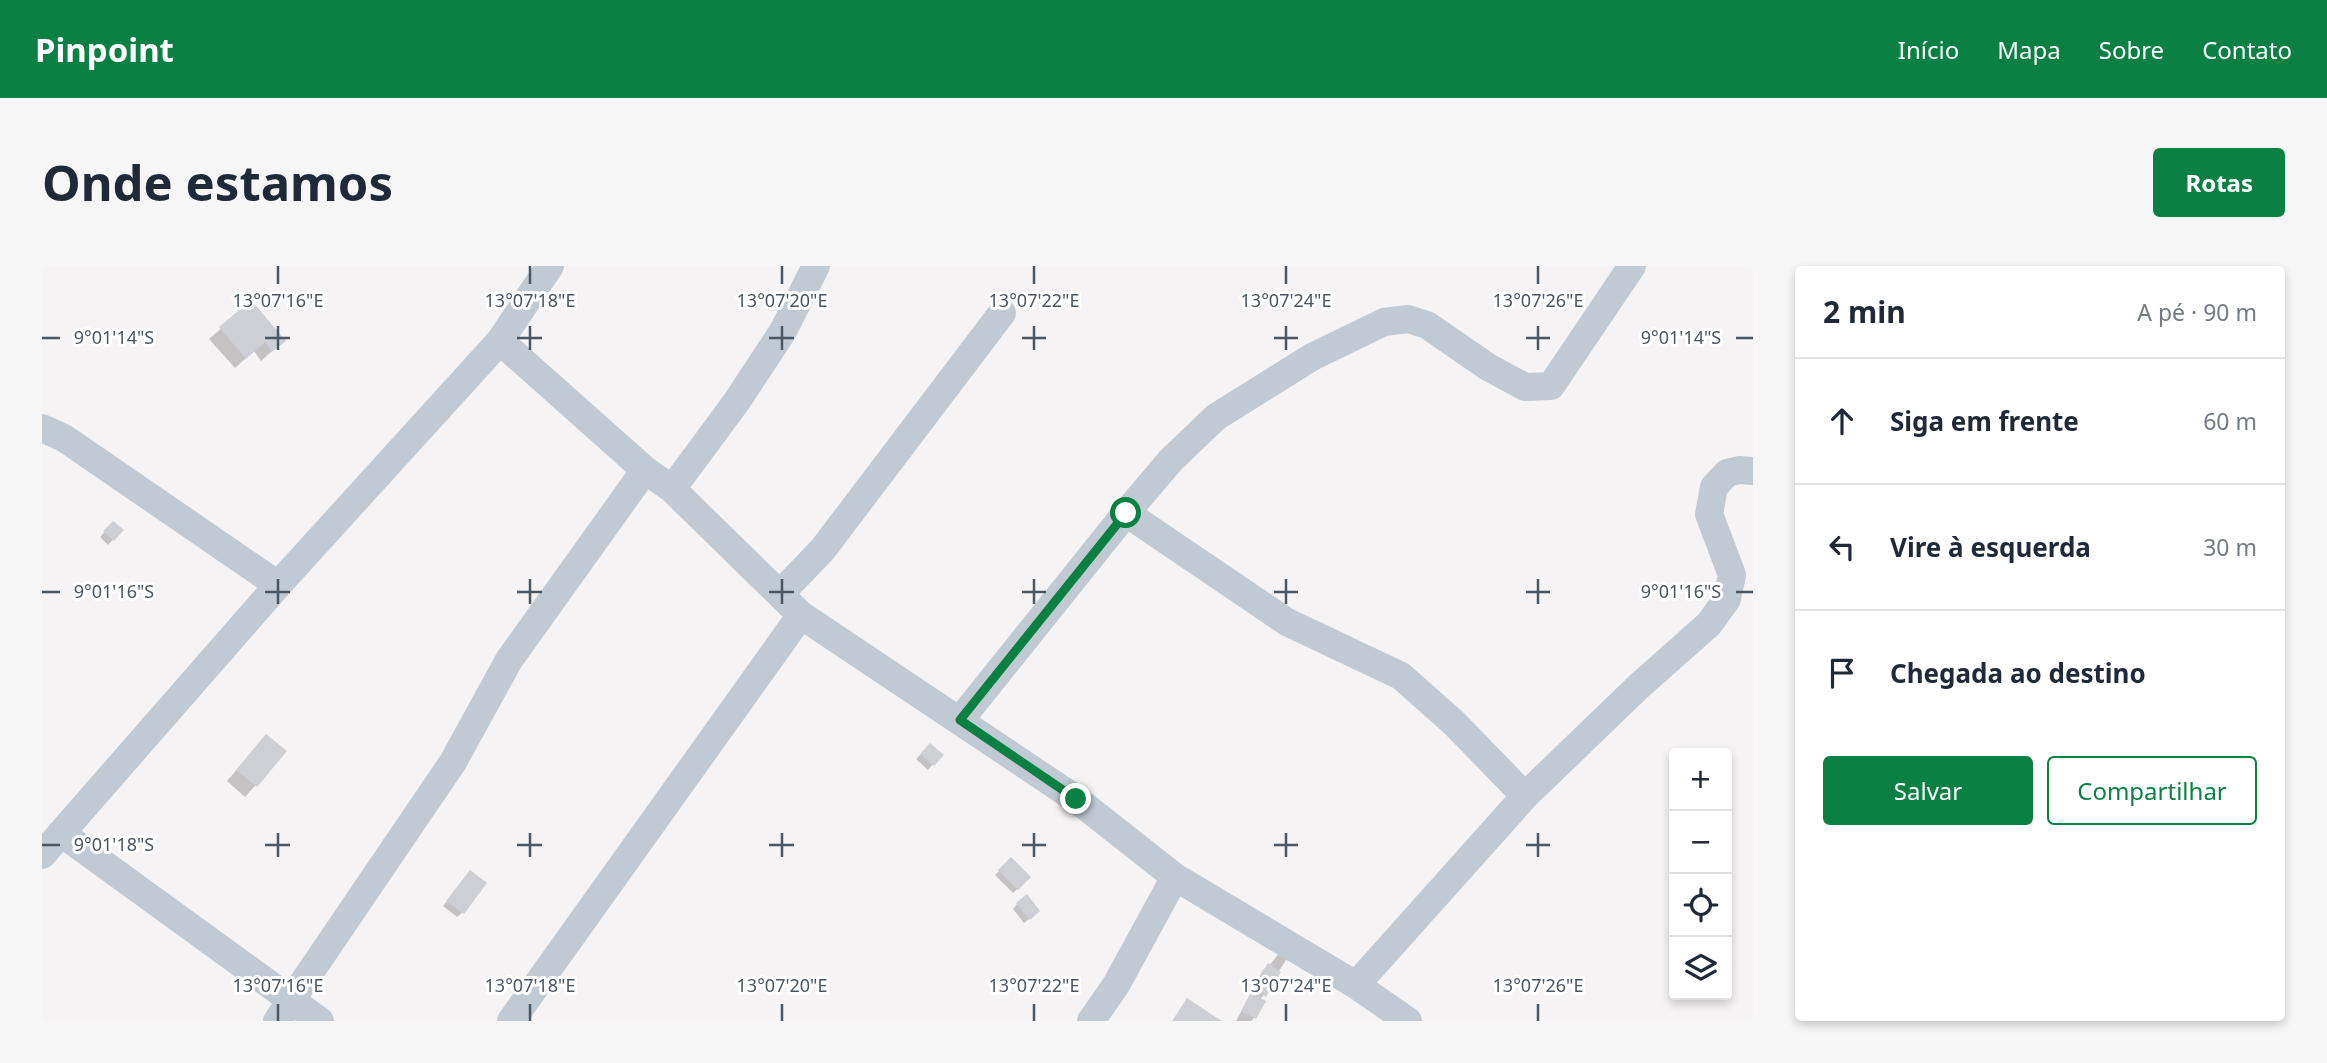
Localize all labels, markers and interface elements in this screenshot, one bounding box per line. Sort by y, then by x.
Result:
text: Pinpoint [35,27,174,72]
text: Início [1898,33,1959,66]
text: Mapa [1997,33,2061,66]
text: Sobre [2099,33,2164,66]
text: Contato [2202,33,2292,66]
button: Rotas [2153,148,2285,217]
text: Onde estamos [42,149,393,215]
text: 13°07'16"E [233,288,323,312]
text: 13°07'18"E [485,288,575,312]
text: 13°07'20"E [737,288,827,312]
text: 13°07'22"E [989,288,1079,312]
text: 13°07'24"E [1241,288,1331,312]
text: 13°07'26"E [1493,288,1583,312]
text: 2 min [1823,291,1906,332]
text: A pé · 90 m [2137,296,2257,328]
text: 9°01'14"S [74,325,154,349]
text: 9°01'14"S [1641,325,1721,349]
icon: ahead [1823,402,1861,440]
text: Siga em frente [1890,403,2079,439]
text: 60 m [2203,405,2257,437]
route start [1110,497,1141,528]
icon: left [1823,528,1861,566]
text: Vire à esquerda [1890,529,2091,565]
text: 30 m [2203,531,2257,563]
text: 9°01'16"S [74,579,154,603]
text: 9°01'16"S [1641,579,1721,603]
icon: arrive [1823,654,1861,692]
text: Chegada ao destino [1890,655,2146,691]
map controls [1669,748,1732,1000]
button: + [1669,748,1732,811]
button: Salvar [1823,756,2033,825]
button: Compartilhar [2047,756,2257,825]
route end [1060,783,1091,814]
button: − [1669,811,1732,874]
text: 9°01'18"S [74,832,154,856]
button: locate [1669,874,1732,937]
button: layers [1669,937,1732,1000]
text: 13°07'16"E [233,973,323,997]
text: 13°07'18"E [485,973,575,997]
text: 13°07'20"E [737,973,827,997]
text: 13°07'22"E [989,973,1079,997]
text: 13°07'24"E [1241,973,1331,997]
text: 13°07'26"E [1493,973,1583,997]

